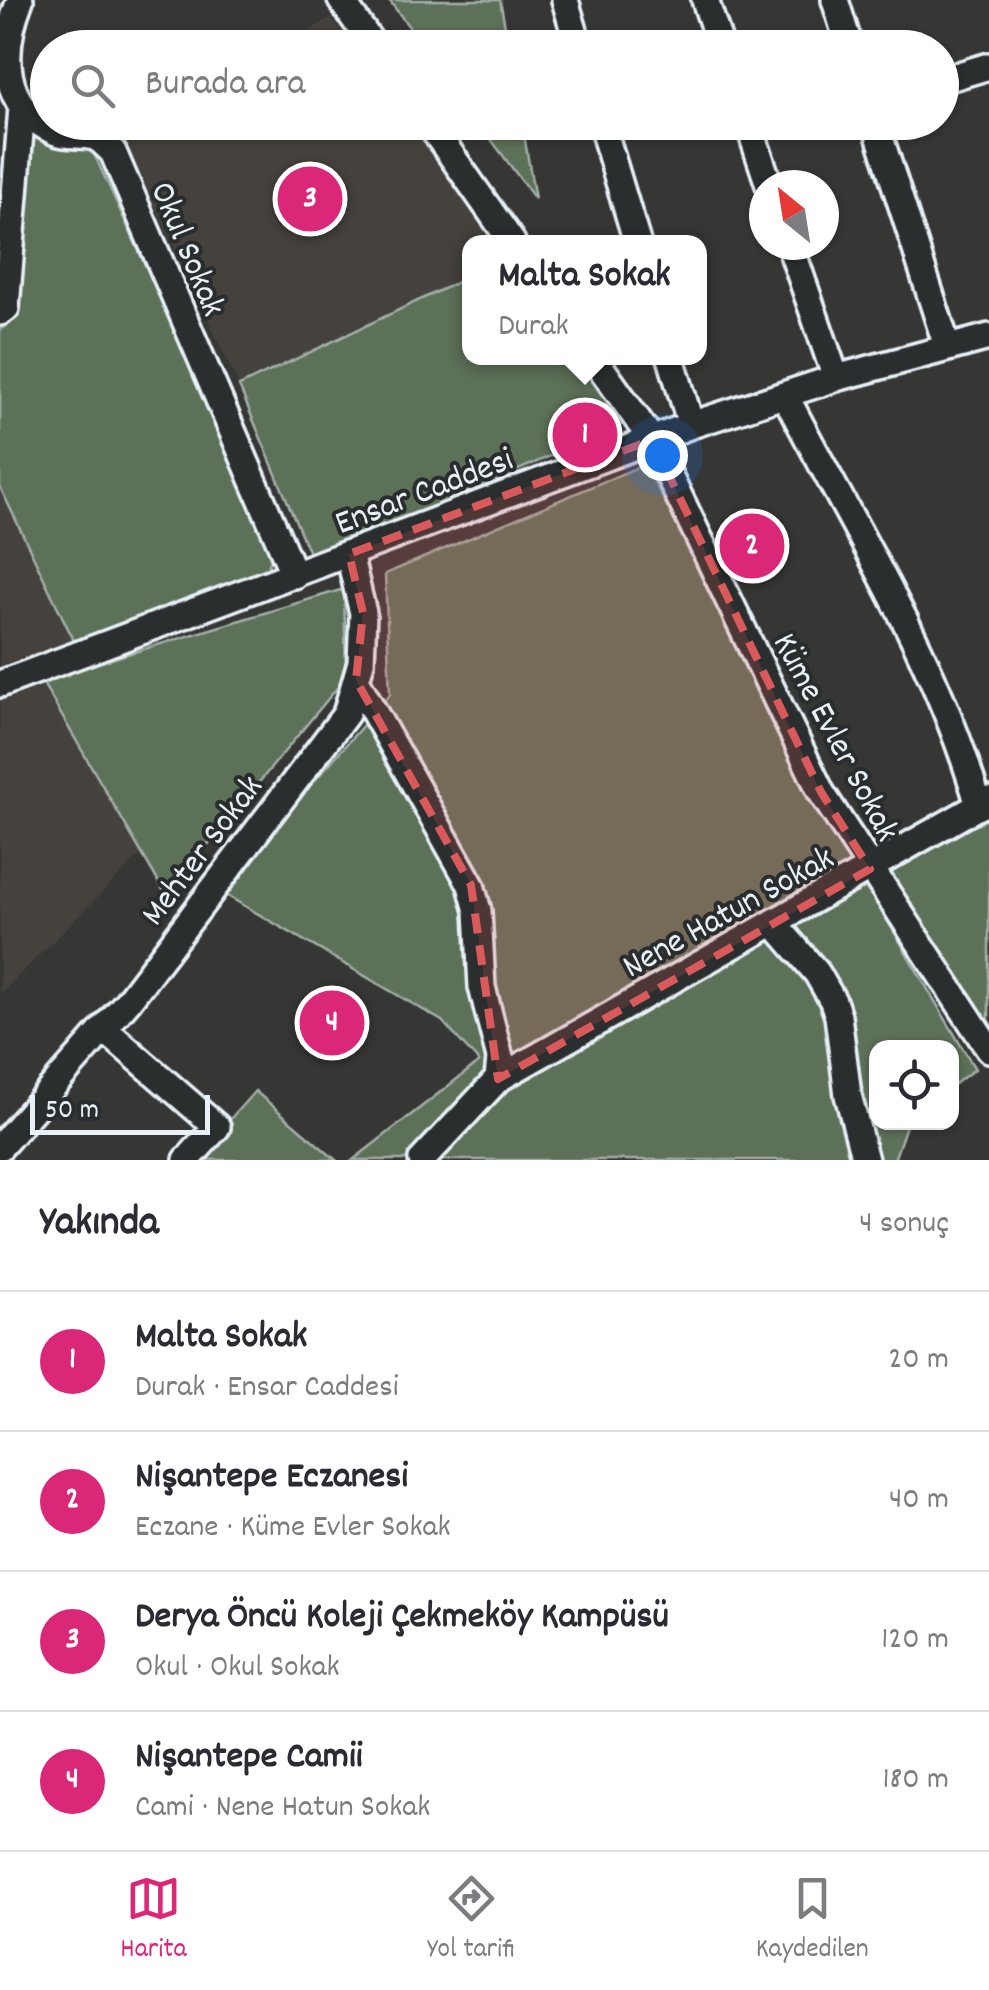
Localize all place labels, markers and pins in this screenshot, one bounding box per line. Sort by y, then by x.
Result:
pin: 3 [278,162,342,236]
pin: 1 [552,398,618,472]
pin: 2 [720,508,784,584]
pin: 4 [300,986,364,1060]

